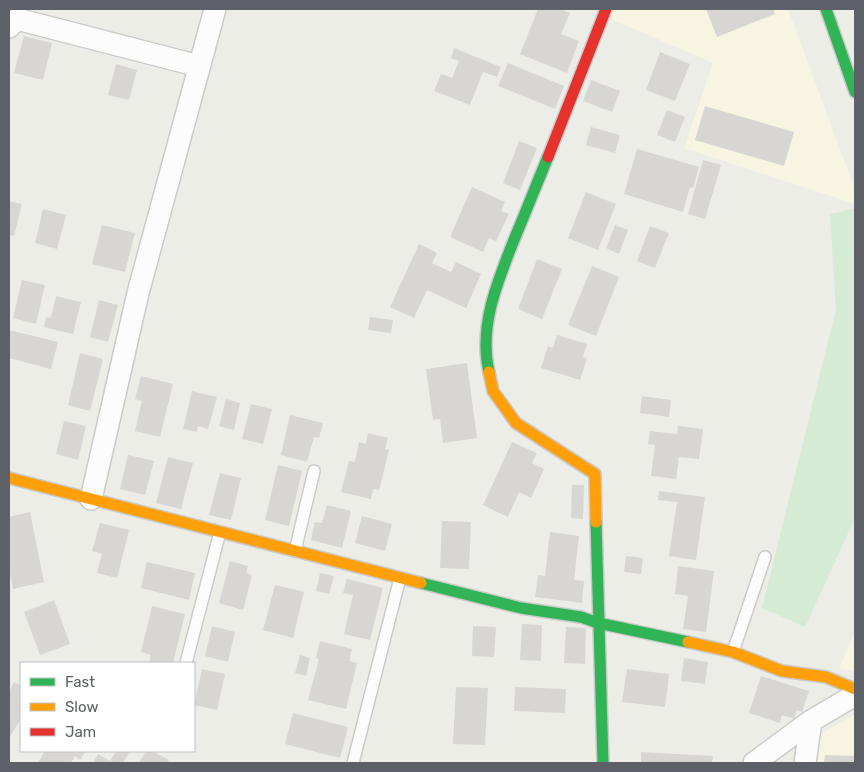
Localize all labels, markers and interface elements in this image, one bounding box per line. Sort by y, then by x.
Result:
legend [20,662,195,752]
text: Fast [65,673,95,691]
text: Slow [65,698,98,716]
text: Jam [65,723,96,741]

